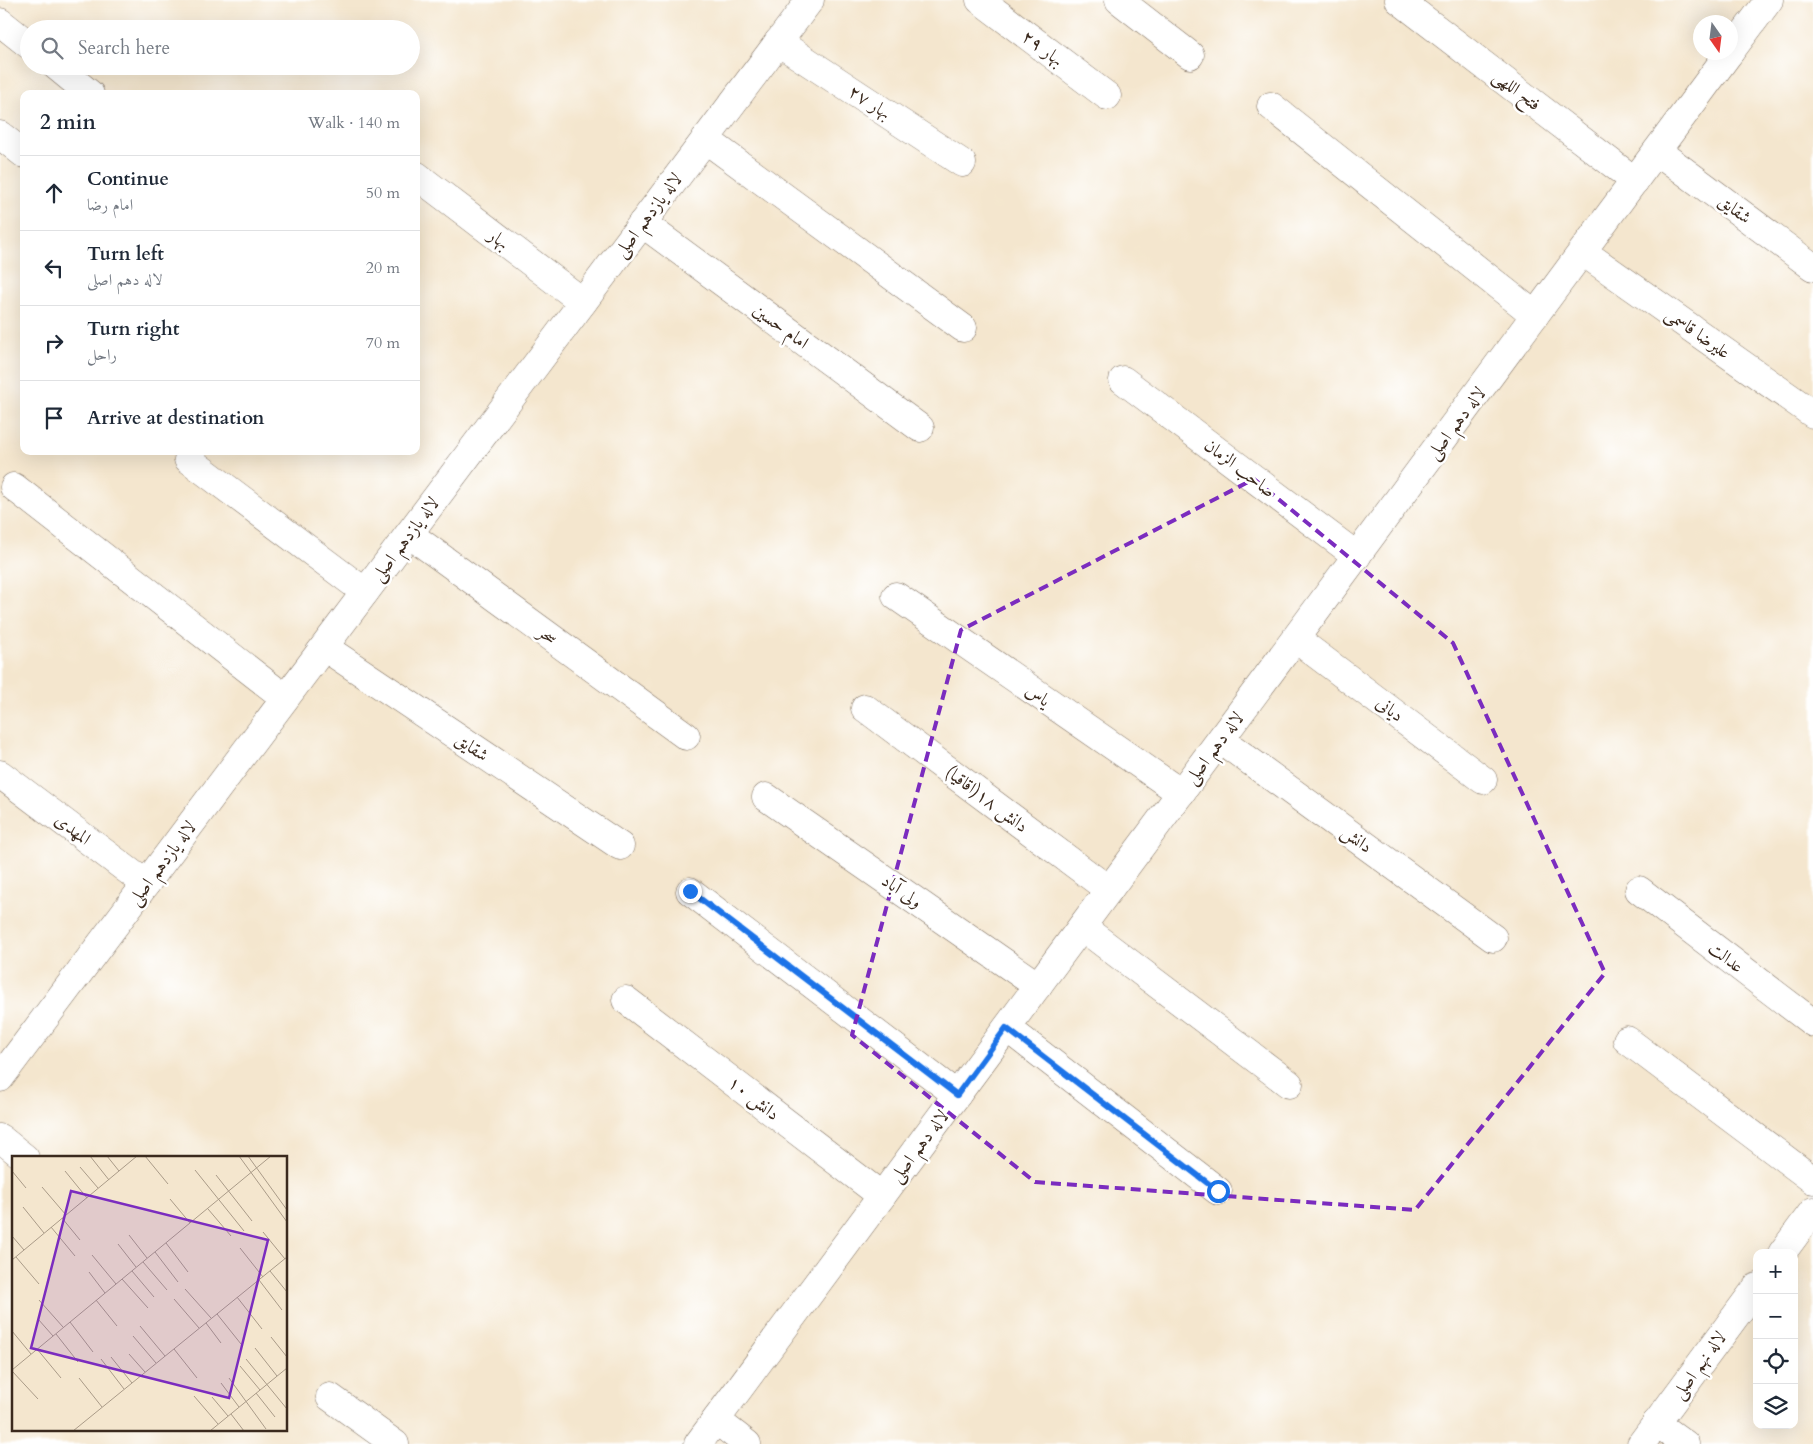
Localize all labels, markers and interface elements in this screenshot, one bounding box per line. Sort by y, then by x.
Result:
north arrow [1693,15,1738,60]
search box [20,20,420,75]
street label: بهار ۲۹ [1017,24,1069,72]
icon: search [38,34,66,62]
text: Search here [78,35,170,61]
street label: فتح اللهی [1486,64,1546,119]
street label: بهار ۲۷ [843,79,896,126]
text: 2 min [40,108,96,137]
text: Walk · 140 m [308,112,400,134]
text: Continue [87,166,169,192]
street label: لاله یازدهم اصلی [608,168,692,265]
icon: ahead [40,179,68,207]
text: 50 m [366,182,400,204]
street label: شقایق [1713,189,1756,230]
text: امام رضا [87,194,133,216]
street label: بهار [481,222,515,256]
text: Turn left [87,241,164,267]
icon: left [40,254,68,282]
text: 20 m [366,257,400,279]
text: لاله دهم اصلی [87,269,163,291]
street label: امام حسین [746,298,814,358]
street label: علیرضا قاسمی [1660,302,1735,365]
text: Turn right [87,316,179,342]
icon: right [40,329,68,357]
text: 70 m [366,332,400,354]
text: راحل [87,344,117,366]
street label: لاله دهم اصلی [1421,382,1495,467]
icon: arrive [40,404,68,432]
text: Arrive at destination [87,405,264,431]
street label: صاحب الزمان [1199,433,1281,504]
street label: لاله یازدهم اصلی [365,492,449,589]
street label: سحر [531,619,563,651]
street label: یاس [1020,678,1057,714]
street label: دیانی [1371,691,1409,728]
street label: لاله دهم اصلی [1179,707,1253,792]
street label: شقایق [450,727,493,768]
street label: دانش ۱۸(اقاقیا) [940,760,1033,839]
street label: المهدی [49,808,96,851]
street label: لاله یازدهم اصلی [122,816,206,913]
street label: دانش [1336,820,1378,859]
street label: ولی آباد [876,868,927,914]
route end [679,880,702,903]
street label: عدالت [1703,936,1749,979]
street label: دانش ۱۰ [723,1070,785,1126]
street label: لاله دهم اصلی [884,1105,958,1190]
inset map [12,1156,288,1432]
route start [1207,1180,1230,1203]
map controls [1753,1249,1798,1429]
button: + [1753,1249,1798,1294]
button: − [1753,1294,1798,1339]
street label: لاله نهم اصلی [1666,1326,1736,1407]
button: locate [1753,1339,1798,1384]
button: layers [1753,1384,1798,1429]

